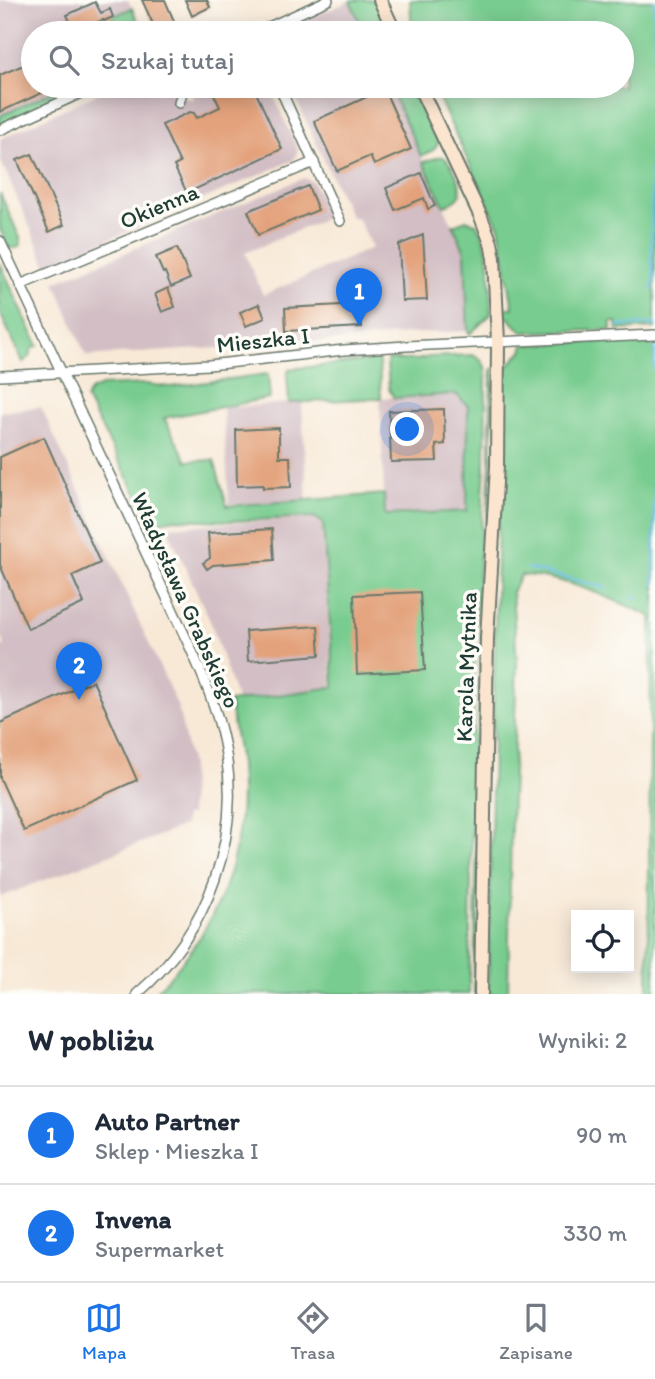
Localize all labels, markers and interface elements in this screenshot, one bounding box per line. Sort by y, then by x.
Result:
search box [21,21,634,98]
icon: search [45,41,83,79]
text: Szukaj tutaj [101,44,234,76]
street label: Okienna [116,177,203,235]
pin: 1 [336,268,382,326]
street label: Mieszka I [215,321,311,359]
your location [390,412,424,446]
street label: Władysława Grabskiego [126,488,246,712]
street label: Karola Mytnika [449,592,483,742]
pin: 2 [56,642,102,700]
map controls [571,910,634,973]
button: locate [571,910,634,973]
text: W pobliżu [28,1021,154,1058]
text: Wyniki: 2 [538,1026,627,1054]
text: Auto Partner [95,1105,239,1137]
text: 1 [46,1121,56,1149]
text: 90 m [576,1121,627,1149]
text: Sklep · Mieszka I [95,1137,259,1165]
text: Invena [95,1203,171,1235]
text: 2 [45,1219,57,1247]
text: 330 m [563,1219,627,1247]
text: Supermarket [95,1235,224,1263]
tab: Mapa [82,1299,126,1364]
tab: Trasa [290,1299,335,1364]
tab: Zapisane [499,1299,573,1364]

